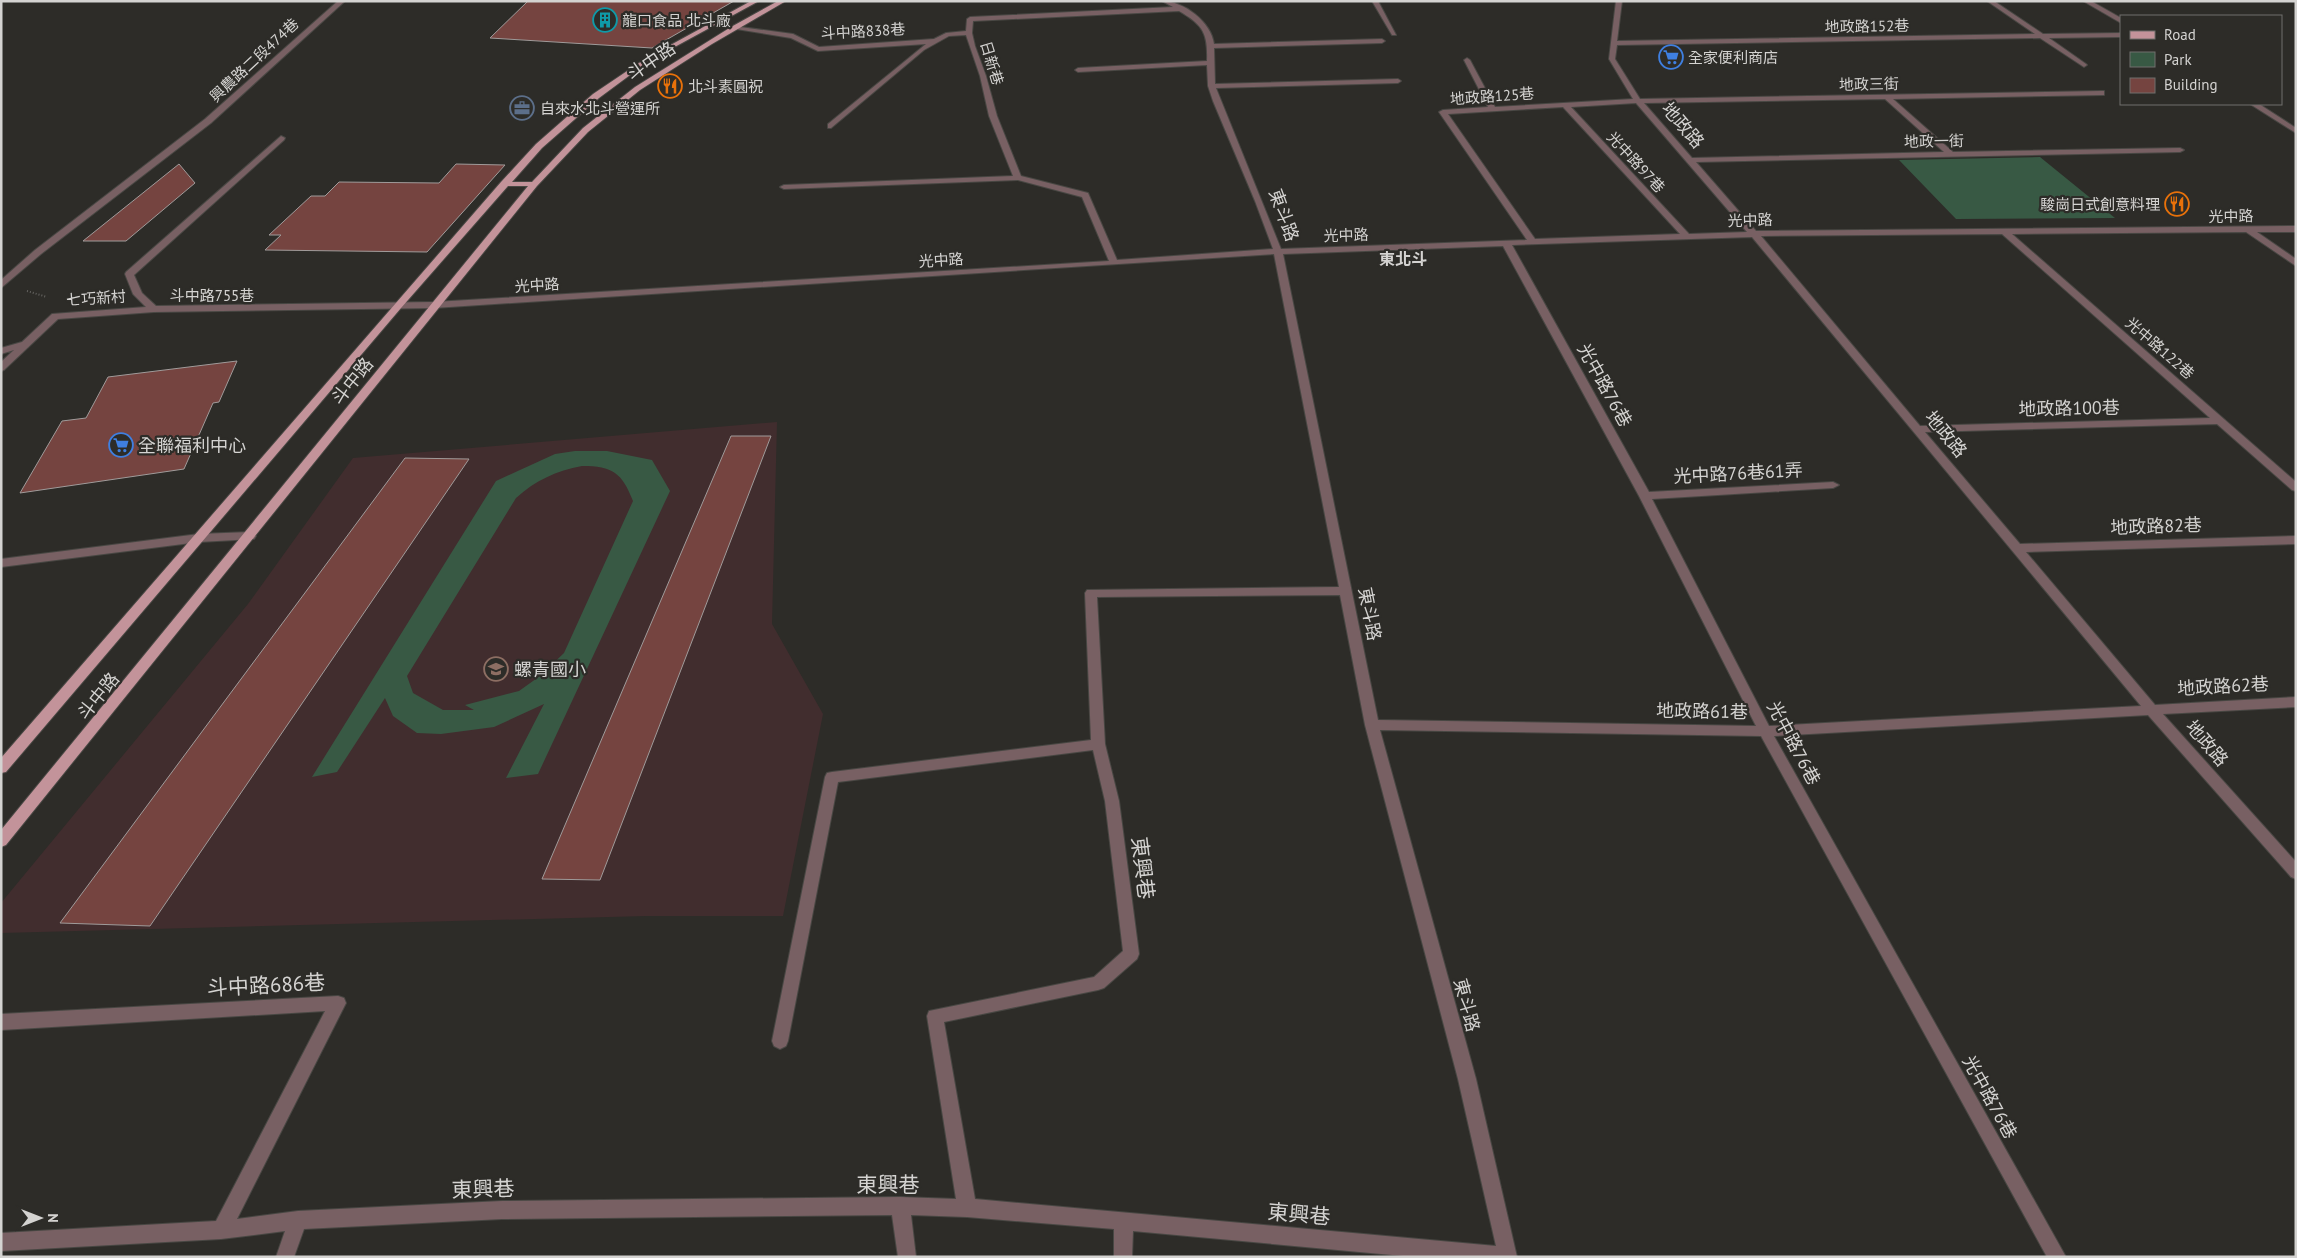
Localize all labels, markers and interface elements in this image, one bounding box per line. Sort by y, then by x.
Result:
building icon: 龍口食品 北斗廠 [592,7,618,33]
place label: 龍口食品 北斗廠 [622,11,731,30]
street label: 興農路二段474巷 [206,14,302,106]
legend [2120,15,2282,105]
street label: 地政路152巷 [1825,16,1909,36]
street label: 斗中路838巷 [820,19,906,43]
text: Road [2164,25,2196,44]
street label: 斗中路 [622,36,680,86]
street label: 日新巷 [976,39,1008,87]
supermarket icon: 全家便利商店 [1658,44,1684,70]
place label: 全家便利商店 [1688,48,1778,67]
text: Park [2164,50,2192,69]
restaurant icon: 北斗素圓祝 [657,73,683,99]
street label: 地政三街 [1839,74,1899,94]
text: Building [2164,75,2218,94]
place label: 北斗素圓祝 [688,77,763,96]
street label: 地政路125巷 [1449,84,1535,108]
office icon: 自來水北斗營運所 [509,95,535,121]
street label: 地政路 [1657,97,1709,153]
place label: 自來水北斗營運所 [540,99,660,118]
street label: 光中路97巷 [1603,128,1669,196]
street label: 地政一街 [1904,131,1964,151]
street label: 東斗路 [1264,186,1304,244]
restaurant icon: 駿崗日式創意料理 [2164,191,2190,217]
place label: 駿崗日式創意料理 [2040,195,2160,214]
street label: 光中路 [2208,206,2254,226]
street label: 光中路 [1727,210,1773,230]
street label: 光中路 [1323,225,1369,245]
street label: 光中路 [918,249,964,271]
district label: 東北斗 [1379,249,1427,269]
street label: 光中路 [514,274,560,296]
street label: 七巧新村 [65,286,127,310]
street label: 斗中路755巷 [170,286,254,305]
street label: 光中路122巷 [2122,313,2198,383]
street label: 光中路76巷 [1573,339,1637,431]
street label: 斗中路 [326,353,378,409]
street label: 地政路100巷 [2018,396,2120,420]
street label: 地政路 [1920,406,1972,462]
supermarket icon: 全聯福利中心 [108,432,134,458]
place label: 全聯福利中心 [138,434,246,457]
street label: 光中路76巷61弄 [1673,458,1803,488]
street label: 地政路82巷 [2110,513,2202,539]
street label: 東斗路 [1354,585,1386,643]
school or university icon: 螺青國小 [483,656,509,682]
place label: 螺青國小 [514,658,586,681]
street label: 斗中路 [72,668,124,724]
street label: 地政路62巷 [2177,672,2269,700]
street label: 光中路76巷 [1762,697,1826,789]
street label: 地政路61巷 [1656,699,1748,723]
street label: 地政路 [2181,715,2233,771]
street label: 東興巷 [1126,835,1160,901]
street label: 斗中路686巷 [206,968,326,1002]
street label: 東斗路 [1449,976,1485,1034]
street label: 光中路76巷 [1958,1051,2022,1143]
street label: 東興巷 [857,1171,920,1198]
street label: 東興巷 [451,1174,515,1204]
north arrow [15,1193,65,1243]
street label: 東興巷 [1266,1198,1332,1230]
text: N [44,1213,62,1223]

